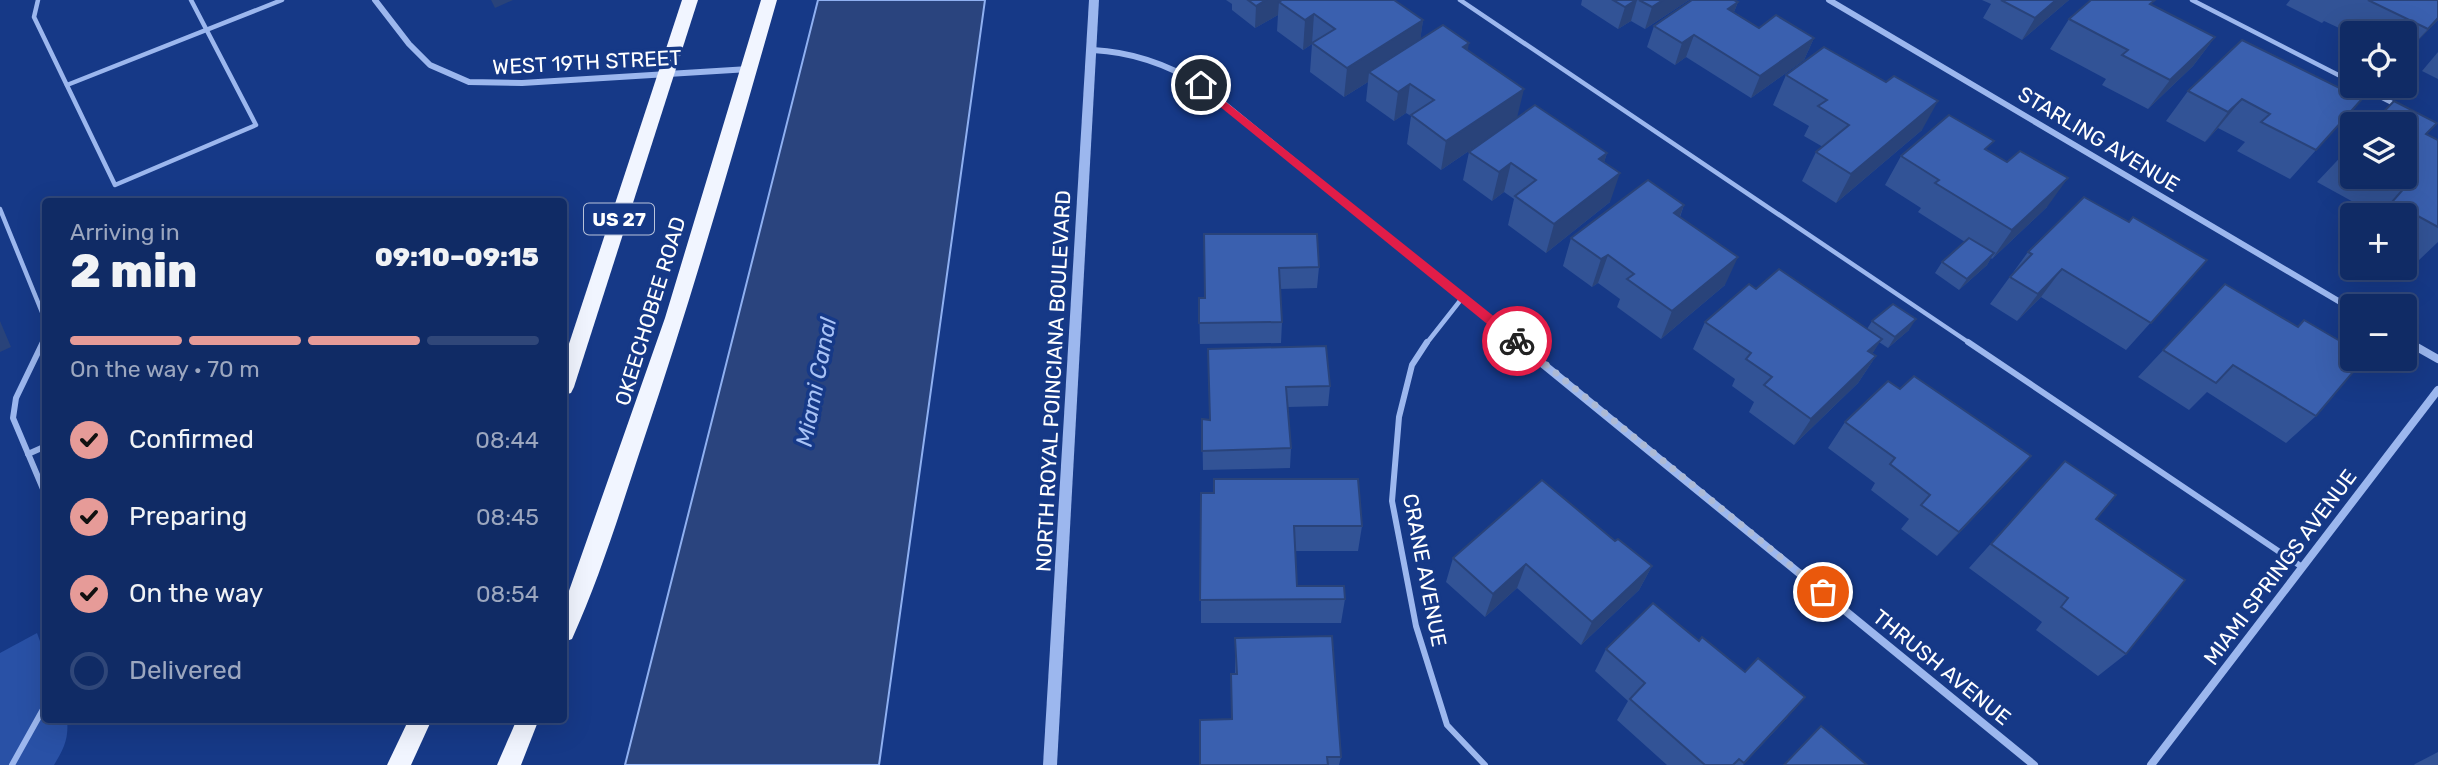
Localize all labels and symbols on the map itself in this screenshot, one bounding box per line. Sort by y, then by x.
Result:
street label: WEST 19TH STREET [492,45,682,79]
pin [1171,55,1231,115]
street label: STARLING AVENUE [2014,81,2184,197]
street label: NORTH ROYAL POINCIANA BOULEVARD [1031,190,1075,572]
road number: US 27 [584,204,654,234]
street label: OKEECHOBEE ROAD [609,214,691,408]
courier [1482,306,1552,376]
water label: Miami Canal [790,315,842,449]
street label: MIAMI SPRINGS AVENUE [2198,464,2362,670]
street label: CRANE AVENUE [1398,491,1452,649]
pin [1793,562,1853,622]
street label: THRUSH AVENUE [1868,604,2016,730]

